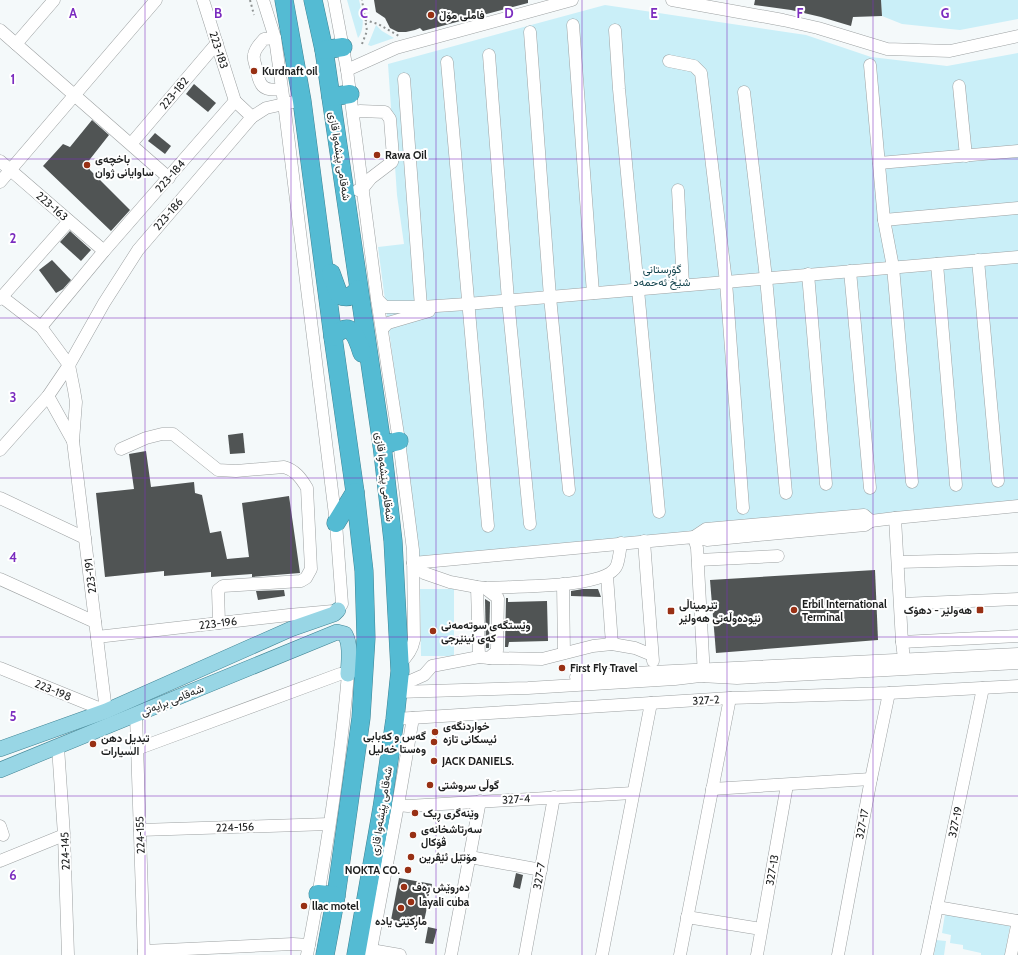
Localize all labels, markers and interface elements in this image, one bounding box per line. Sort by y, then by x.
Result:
text: A [69,5,78,21]
text: B [214,5,222,21]
text: C [360,5,368,21]
text: D [504,5,514,21]
text: E [650,5,658,21]
text: F [797,5,804,21]
text: G [941,5,950,21]
place label: فاملی مۆڵ [439,8,485,22]
marker: فاملی مۆڵ [426,10,436,20]
street label: 223-183 [206,30,232,70]
place label: Kurdnaft oil [262,64,318,78]
marker: Kurdnaft oil [249,66,259,76]
text: 1 [11,71,15,87]
street label: 223-182 [156,74,192,112]
street label: شەقامی پێشەوا قازی [325,110,354,202]
place label: Rawa Oil [385,148,427,162]
marker: Rawa Oil [372,150,382,160]
place label: باخچەی ساوایانی ژوان [95,152,154,179]
street label: 223-184 [152,156,188,195]
marker: باخچەی ساوایانی ژوان [82,160,92,170]
street label: 223-163 [33,188,71,224]
street label: 223-186 [150,195,186,233]
text: 2 [10,230,17,246]
park label: گۆڕستانی شێخ ئەحمەد [633,262,691,290]
text: 3 [9,389,17,405]
street label: شەقامی پێشەوا قازی [372,431,397,523]
text: 4 [9,549,17,565]
street label: 223-191 [81,558,99,594]
place label: Erbil International Terminal [802,597,887,624]
place label: تێرمیناڵی نێودەوڵەتی هەولێر [678,598,761,625]
place label: هەولێر - دهۆک [904,603,972,617]
marker: Erbil International Terminal [789,605,799,615]
marker: هەولێر - دهۆک [975,605,985,615]
marker: تێرمیناڵی نێودەوڵەتی هەولێر [666,606,676,616]
street label: 223-196 [198,614,238,632]
place label: وێستگەی سوتەمەنی کەی ئینێرجی [441,618,531,645]
marker: وێستگەی سوتەمەنی کەی ئینێرجی [428,626,438,636]
place label: First Fly Travel [570,661,638,675]
marker: First Fly Travel [557,663,567,673]
street label: 223-198 [33,676,73,704]
street label: شەقامی برایەتی [138,681,206,719]
street label: 327-2 [692,692,720,708]
text: 5 [10,708,17,724]
place label: خواردنگەی ئیسکانی تازە [443,719,497,746]
marker: خواردنگەی ئیسکانی تازە [430,727,440,737]
place label: گەس و کەبابی وەستا خەلیل [363,729,426,756]
place label: تبديل دهن السيارات [101,731,150,758]
marker: گەس و کەبابی وەستا خەلیل [429,737,439,747]
marker: تبديل دهن السيارات [88,739,98,749]
place label: JACK DANIELS. [441,754,514,768]
marker: JACK DANIELS. [429,756,439,766]
street label: شەقامی پێشەوا قازی [367,765,396,857]
place label: گوڵی سروشتی [438,778,499,792]
marker: گوڵی سروشتی [425,780,435,790]
street label: 327-4 [502,791,531,807]
street label: 327-19 [945,805,965,839]
place label: وێنەگری ڕیک [423,806,479,822]
street label: 327-17 [852,807,872,840]
marker: وێنەگری ڕیک [410,808,420,818]
street label: 224-155 [132,816,148,854]
street label: 224-156 [216,819,254,835]
place label: سەرتاشخانەی ڤۆکال [421,822,482,849]
marker: سەرتاشخانەی ڤۆکال [408,830,418,840]
street label: 224-145 [57,832,73,870]
place label: مۆتێل ئێڤرین [419,850,477,864]
marker: مۆتێل ئێڤرین [406,852,416,862]
street label: 327-13 [762,853,782,887]
street label: 327-7 [530,861,548,891]
place label: NOKTA CO. [345,863,400,877]
marker: NOKTA CO. [403,865,413,875]
text: 6 [9,867,17,883]
place label: دەروێش ڕەف [412,880,470,896]
marker: دەروێش ڕەف [399,882,409,892]
place label: layali cuba [419,895,470,909]
marker: layali cuba [406,897,416,907]
place label: llac motel [312,899,359,913]
marker: llac motel [299,901,309,911]
marker: ماڕکێتی یادە [396,903,406,913]
place label: ماڕکێتی یادە [375,914,427,930]

